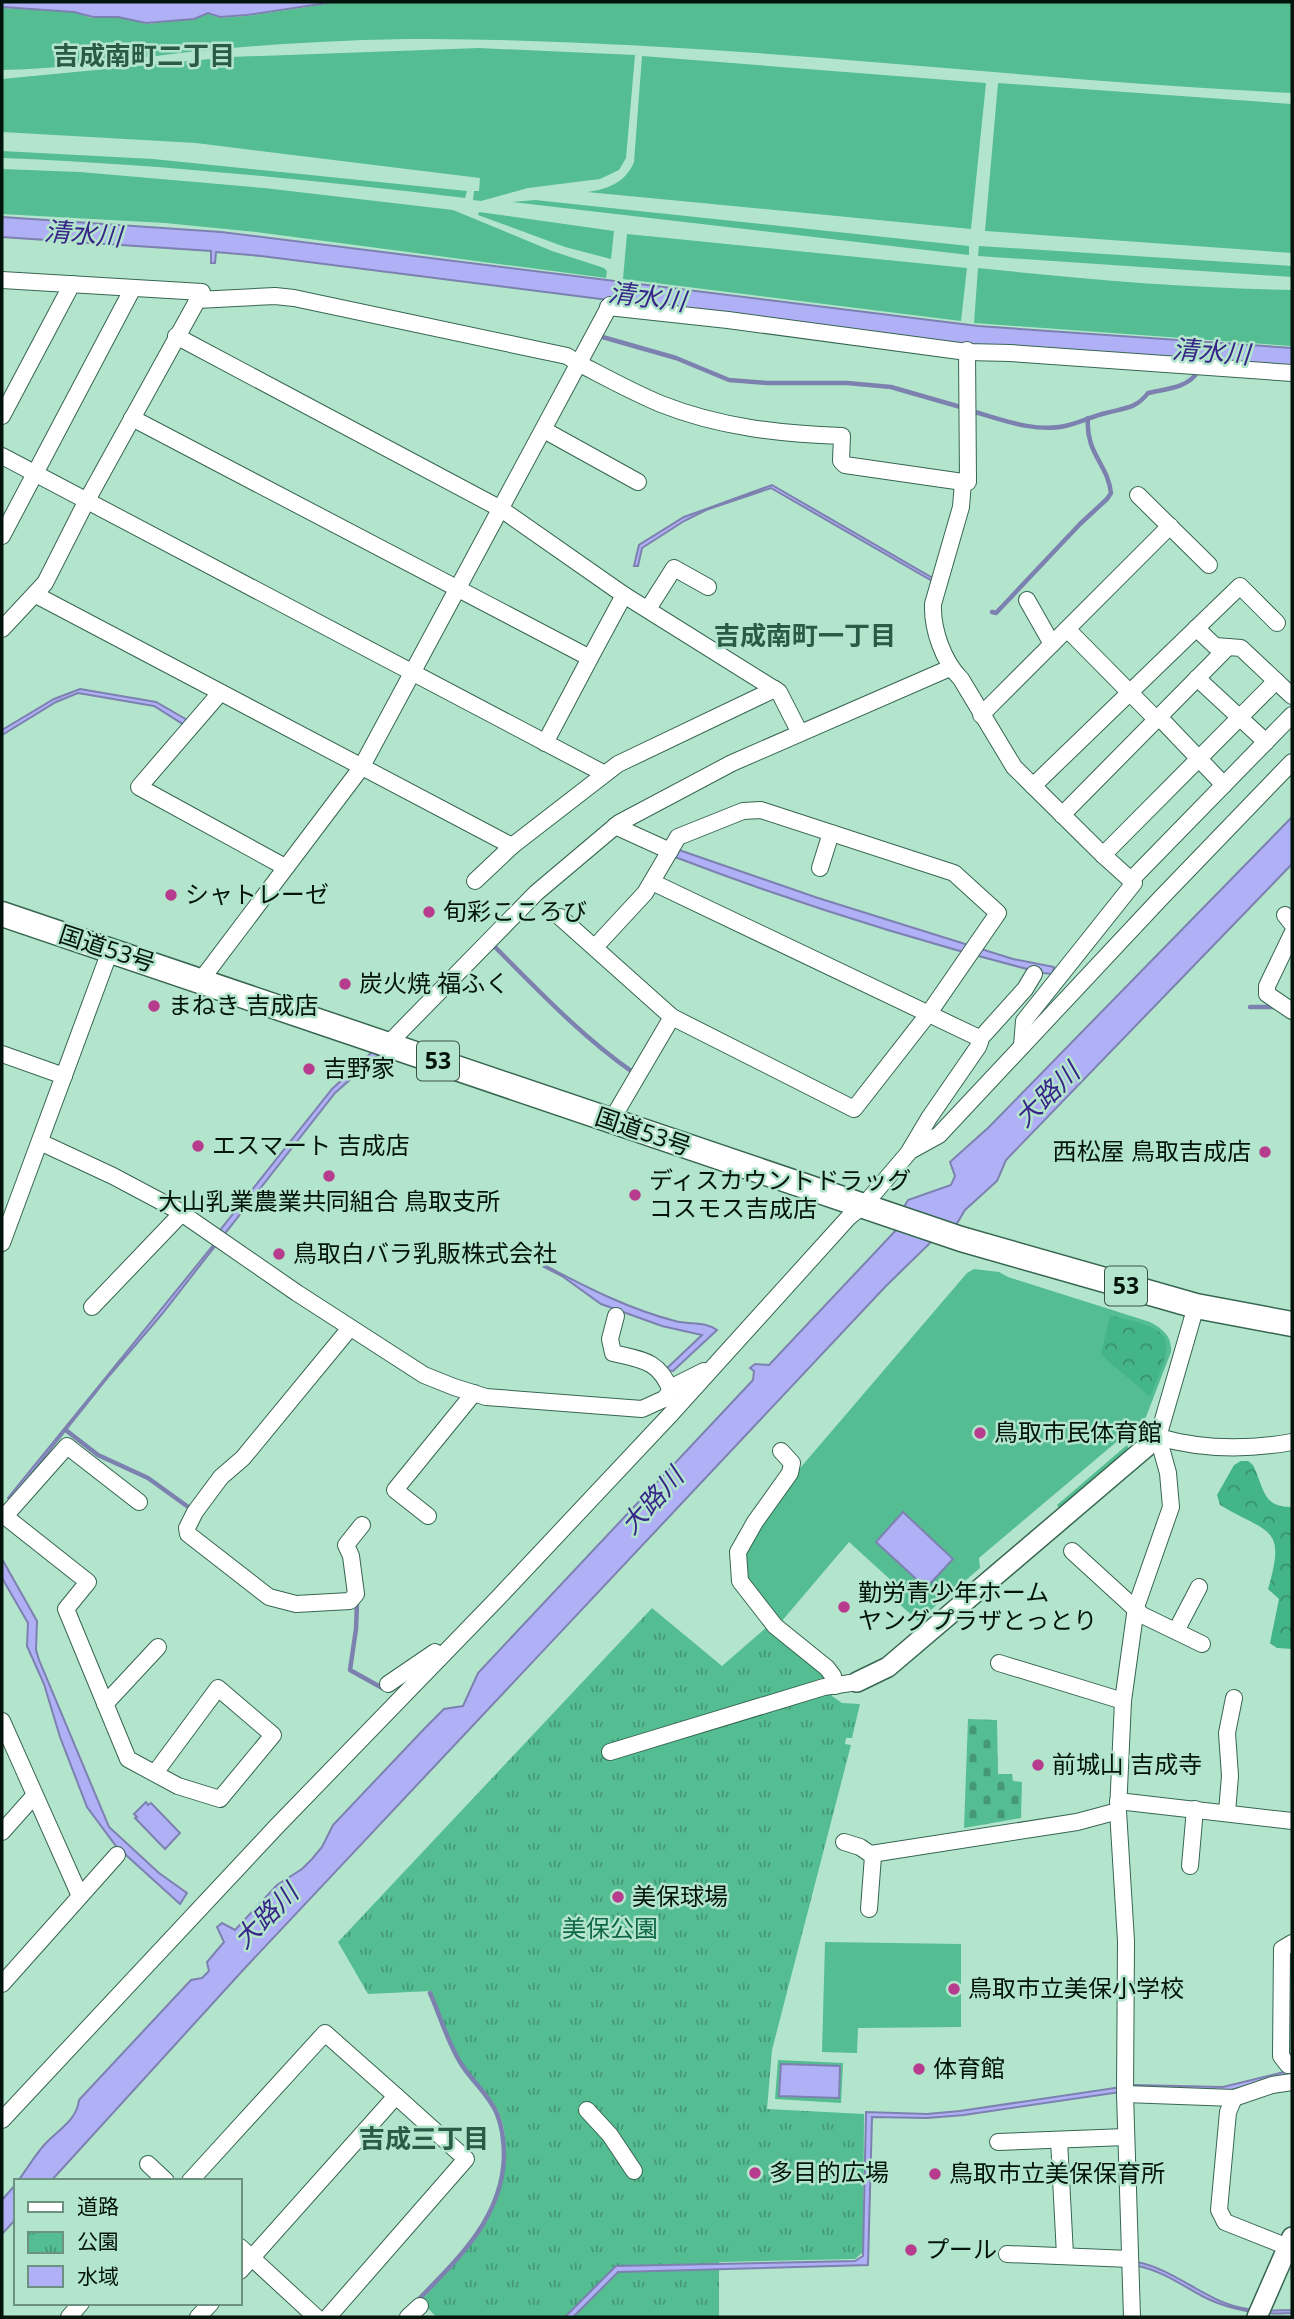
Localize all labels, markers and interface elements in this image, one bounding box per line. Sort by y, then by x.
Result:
district label: 吉成南町二丁目 [53,37,235,73]
water label: 清水川 [43,212,126,254]
water label: 清水川 [606,273,691,319]
water label: 清水川 [1171,330,1254,372]
district label: 吉成南町一丁目 [714,617,896,653]
place label: シャトレーゼ [185,877,329,910]
marker: シャトレーゼ [163,887,179,903]
place label: 旬彩こころび [443,894,587,927]
marker: 旬彩こころび [421,904,437,920]
street label: 国道53号 [55,917,160,979]
place label: 炭火焼 福ふく [359,966,509,999]
marker: 炭火焼 福ふく [337,976,353,992]
place label: まねき 吉成店 [168,988,318,1021]
marker: まねき 吉成店 [146,998,162,1014]
road number: 53 [417,1042,459,1080]
place label: 吉野家 [323,1051,395,1084]
water label: 大路川 [1006,1052,1089,1134]
marker: 吉野家 [301,1061,317,1077]
street label: 国道53号 [591,1099,696,1162]
place label: エスマート 吉成店 [212,1128,410,1161]
place label: 西松屋 鳥取吉成店 [1053,1134,1251,1167]
marker: エスマート 吉成店 [190,1138,206,1154]
marker: 西松屋 鳥取吉成店 [1257,1144,1273,1160]
place label: ディスカウントドラッグ コスモス吉成店 [649,1163,911,1224]
marker: 大山乳業農業共同組合 鳥取支所 [321,1168,337,1184]
place label: 大山乳業農業共同組合 鳥取支所 [158,1184,500,1217]
marker: ディスカウントドラッグ コスモス吉成店 [627,1187,643,1203]
place label: 鳥取白バラ乳販株式会社 [293,1236,557,1269]
marker: 鳥取白バラ乳販株式会社 [271,1246,287,1262]
road number: 53 [1105,1266,1147,1306]
place label: 鳥取市民体育館 [994,1415,1162,1448]
marker: 鳥取市民体育館 [972,1425,988,1441]
water label: 大路川 [612,1457,693,1541]
place label: 勤労青少年ホーム ヤングプラザとっとり [858,1575,1097,1636]
marker: 勤労青少年ホーム ヤングプラザとっとり [836,1599,852,1615]
place label: 前城山 吉成寺 [1052,1747,1202,1780]
marker: 前城山 吉成寺 [1030,1757,1046,1773]
water label: 大路川 [225,1873,308,1956]
place label: 美保球場 [632,1879,728,1912]
marker: 美保球場 [610,1889,626,1905]
park label: 美保公園 [562,1911,658,1944]
place label: 鳥取市立美保小学校 [968,1971,1184,2004]
marker: 鳥取市立美保小学校 [946,1981,962,1997]
place label: 体育館 [933,2051,1005,2084]
marker: 体育館 [911,2061,927,2077]
district label: 吉成三丁目 [359,2120,489,2156]
place label: 多目的広場 [769,2155,889,2188]
place label: 鳥取市立美保保育所 [949,2156,1165,2189]
marker: 多目的広場 [747,2165,763,2181]
marker: 鳥取市立美保保育所 [927,2166,943,2182]
legend [14,2179,242,2305]
text: 道路 [77,2192,119,2220]
text: 公園 [77,2227,119,2255]
place label: プール [925,2232,997,2265]
marker: プール [903,2242,919,2258]
text: 水域 [77,2262,119,2290]

